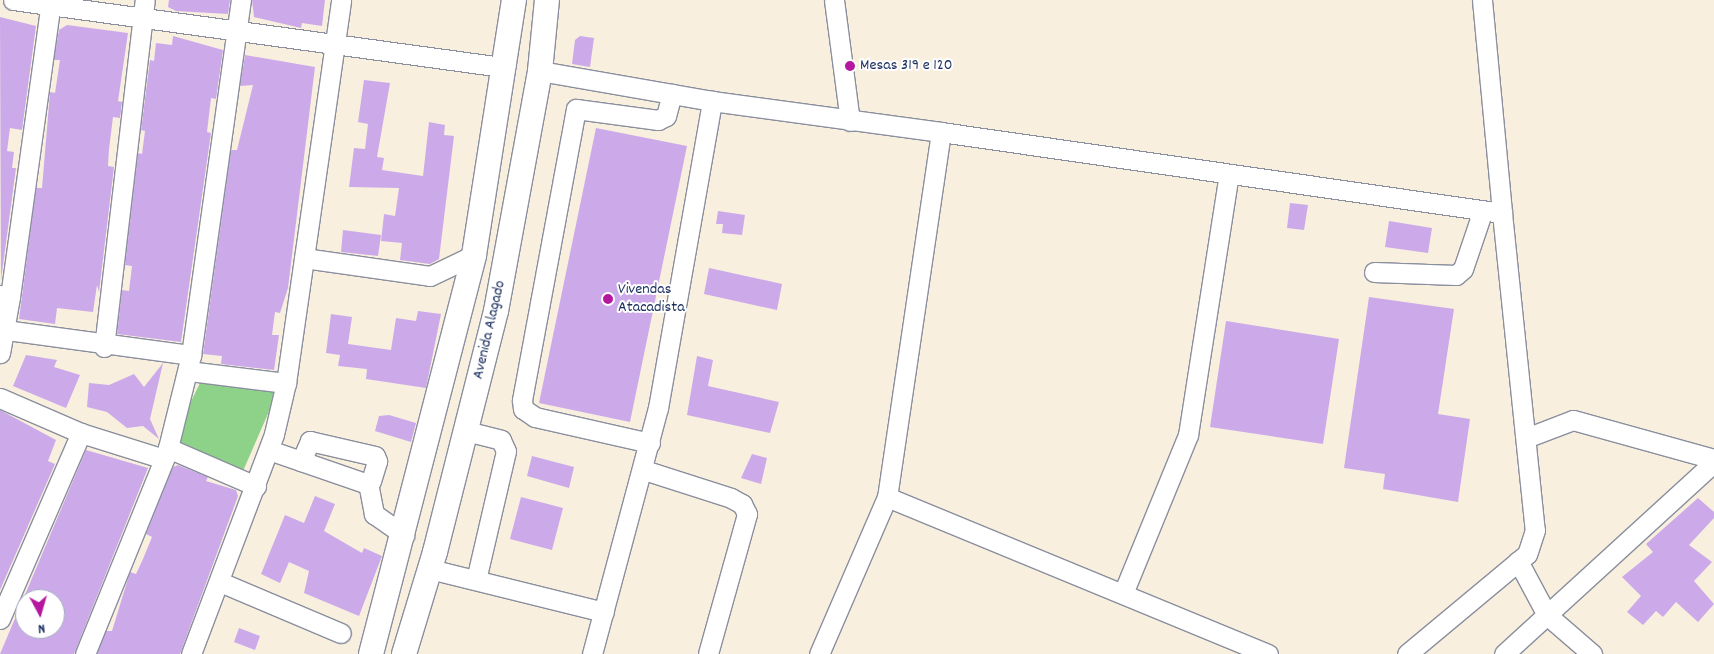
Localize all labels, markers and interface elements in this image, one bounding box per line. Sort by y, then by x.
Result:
place label: Mesas 319 e 120 [860,56,953,76]
marker: Mesas 319 e 120 [844,60,856,72]
street label: Avenida Alagado [469,279,511,381]
place label: Vivendas Atacadista [618,280,685,318]
marker: Vivendas Atacadista [602,293,614,305]
north arrow [15,589,65,639]
text: N [37,618,46,638]

